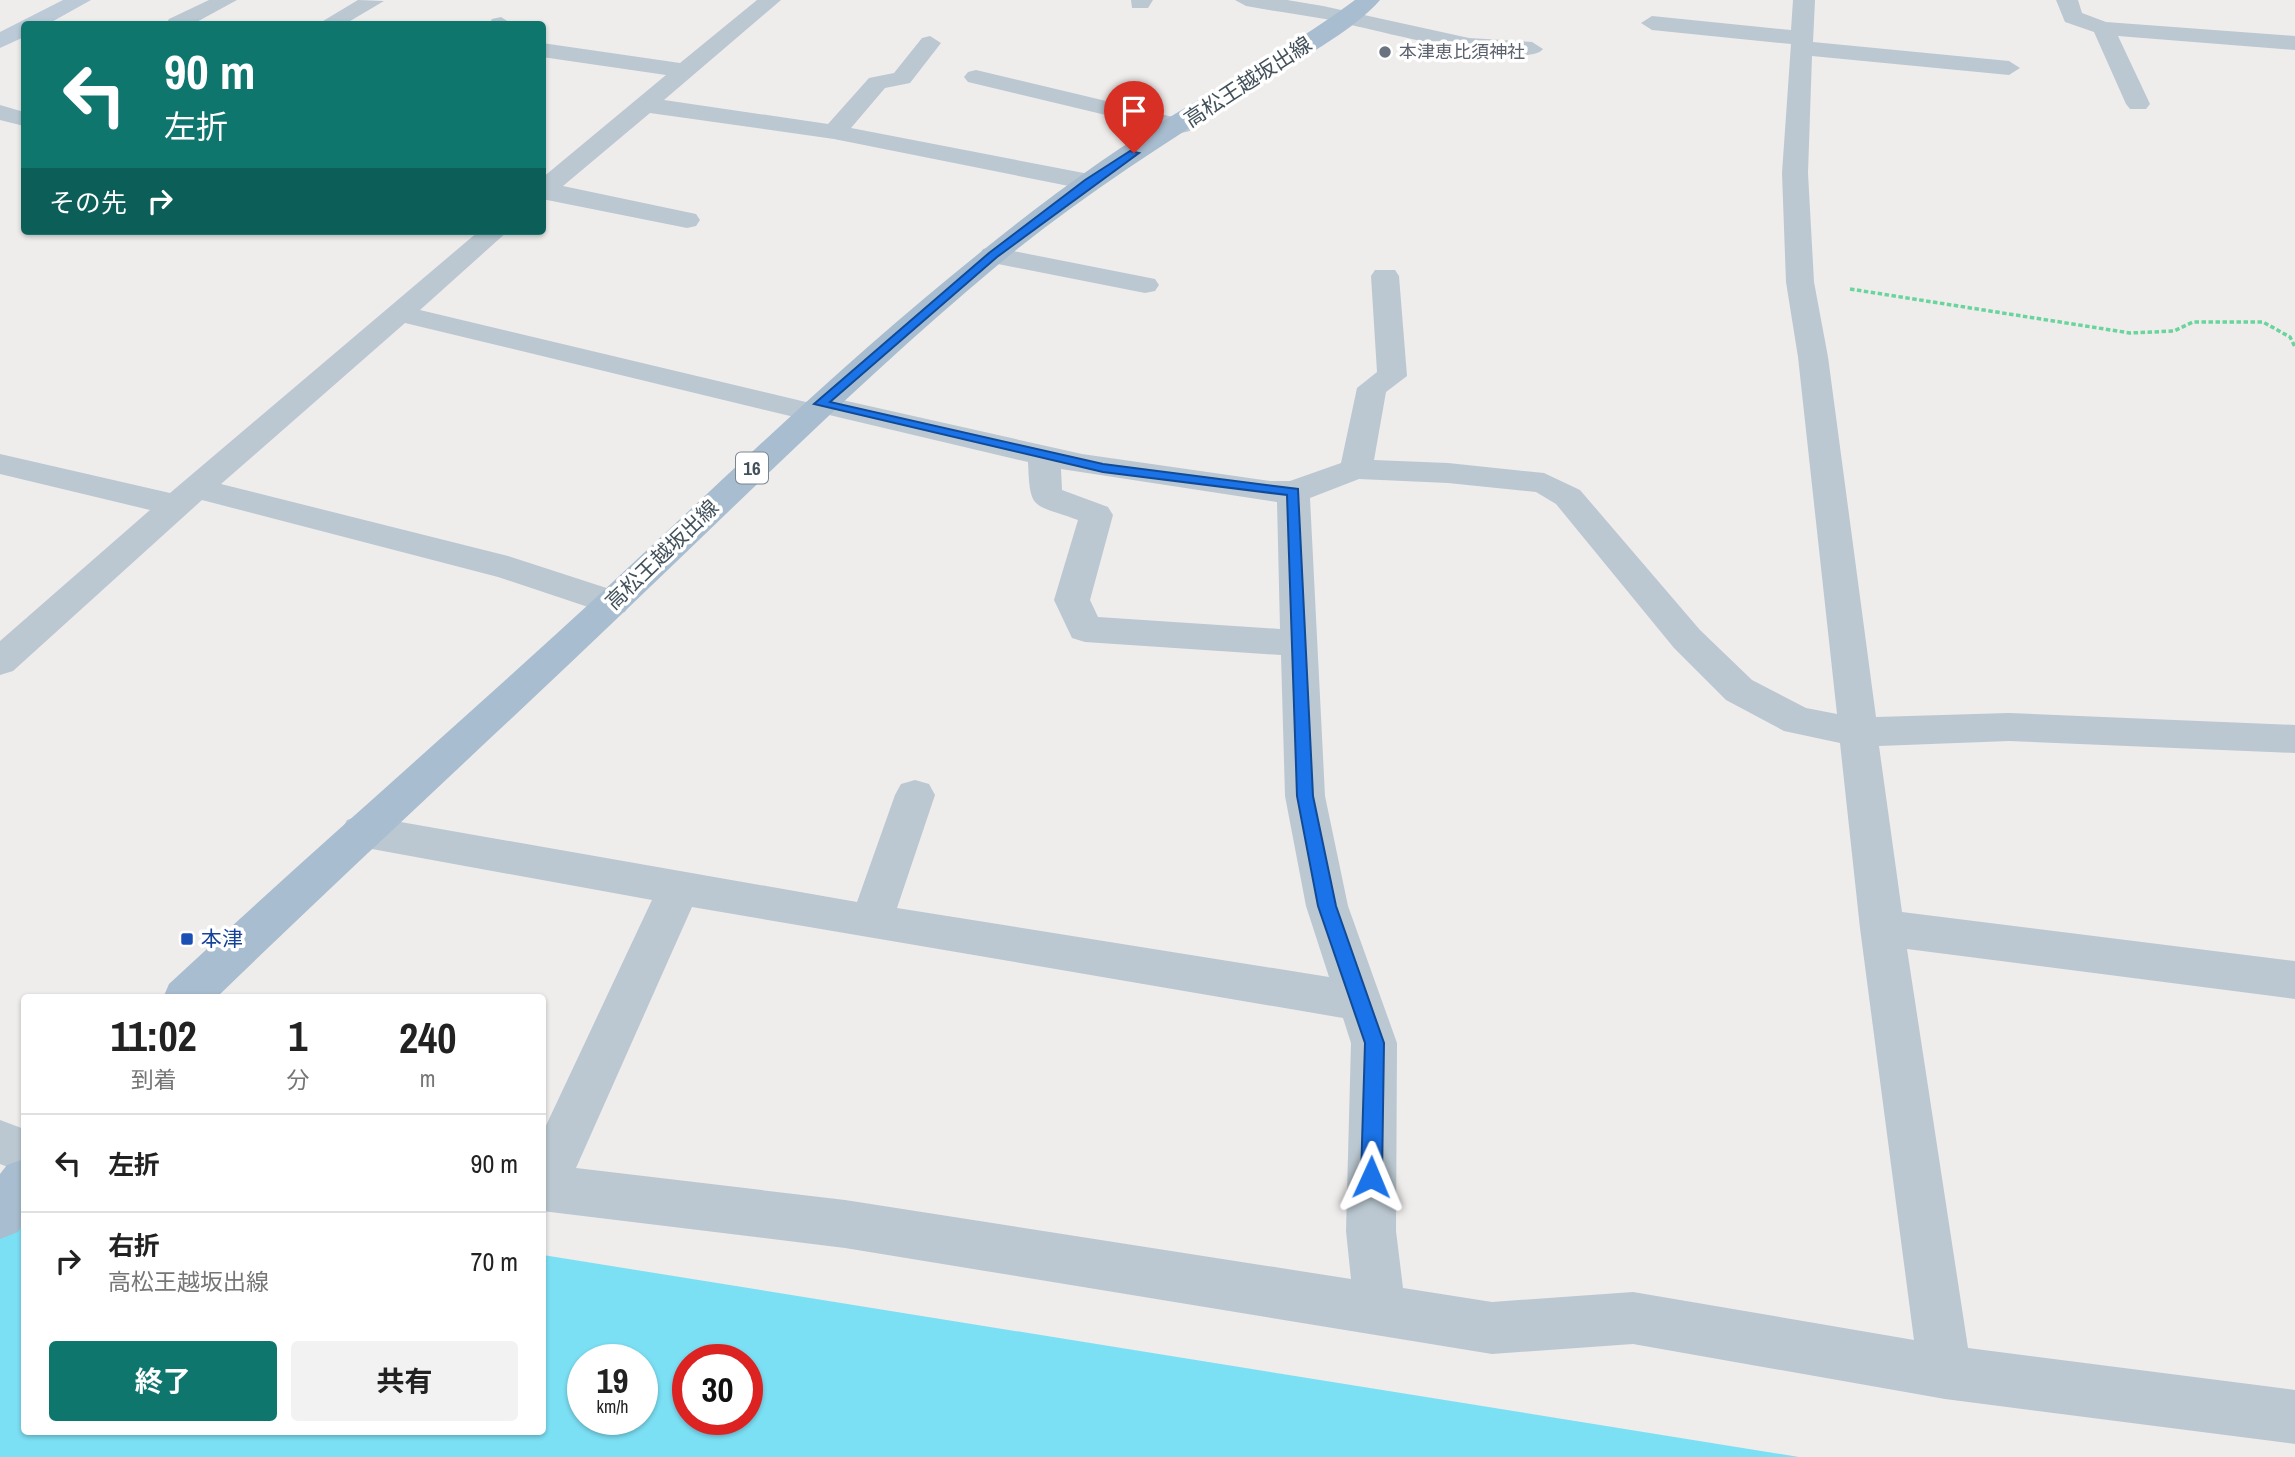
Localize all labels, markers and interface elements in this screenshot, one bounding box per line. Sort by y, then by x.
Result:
street label: 高松王越坂出線 [1178,29,1317,134]
text: 90 m [164,38,256,104]
place label: 本津恵比須神社 [1399,39,1525,64]
marker: 本津恵比須神社 [1377,44,1393,60]
icon: left [49,49,140,140]
pin [1104,81,1164,153]
icon: arrive [1115,92,1153,130]
text: 左折 [164,105,228,148]
icon: right [141,182,179,220]
text: その先 [49,185,127,220]
road number: 16 [736,453,768,484]
street label: 高松王越坂出線 [599,493,725,616]
place label: 本津 [201,924,243,953]
marker: 本津 [179,931,195,947]
text: 11:02 [111,1008,197,1064]
text: 1 [288,1008,307,1064]
text: 240 [399,1010,456,1066]
text: m [420,1063,436,1094]
text: 到着 [131,1064,177,1095]
text: 分 [286,1064,309,1095]
position arrow [1334,1140,1408,1214]
icon: left [49,1144,87,1182]
text: 90 m [471,1146,518,1181]
text: 左折 [108,1147,160,1182]
text: 右折 [108,1228,160,1263]
icon: right [49,1242,87,1280]
text: 70 m [471,1244,518,1279]
text: 高松王越坂出線 [108,1266,269,1297]
button: 終了 [49,1341,277,1421]
button: 共有 [291,1341,518,1421]
speed limit sign: 30 [672,1344,763,1435]
text: 19 [597,1357,628,1404]
text: km/h [597,1394,629,1419]

